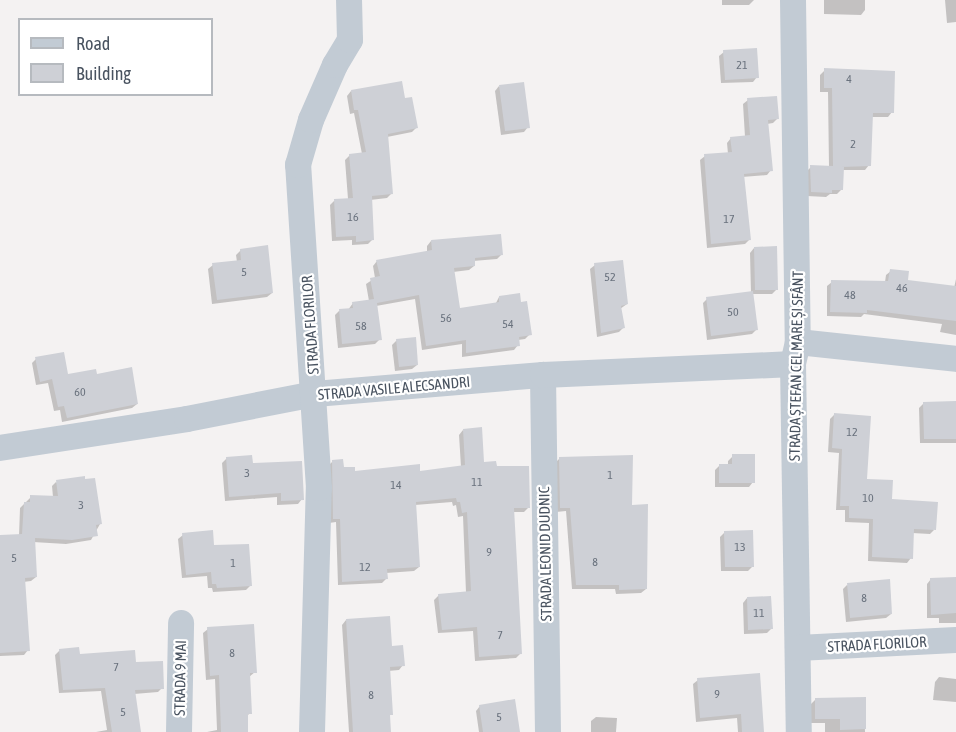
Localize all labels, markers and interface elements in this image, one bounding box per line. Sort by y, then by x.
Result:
legend [18,18,213,96]
text: Road [76,33,110,54]
house number: 21 [736,59,748,73]
text: Building [76,63,131,84]
house number: 4 [846,73,852,87]
house number: 2 [850,138,856,152]
house number: 16 [347,211,359,225]
house number: 17 [723,213,735,227]
house number: 5 [241,266,247,280]
house number: 52 [604,271,616,285]
street label: STRADA ȘTEFAN CEL MARE ȘI SFÂNT [785,271,807,461]
street label: STRADA FLORILOR [298,275,322,375]
house number: 46 [896,282,908,296]
house number: 48 [844,289,856,303]
house number: 50 [727,306,739,320]
house number: 56 [440,312,452,326]
house number: 54 [502,318,514,332]
house number: 58 [355,320,367,334]
street label: STRADA VASILE ALECSANDRI [317,372,471,404]
house number: 60 [74,386,86,400]
house number: 12 [846,426,858,440]
house number: 3 [244,467,250,481]
house number: 1 [607,469,613,483]
house number: 11 [471,476,483,490]
house number: 14 [390,479,402,493]
street label: STRADA LEONID DUDNIC [535,487,555,621]
house number: 10 [862,492,874,506]
house number: 3 [78,499,84,513]
house number: 13 [734,541,746,555]
house number: 9 [486,546,492,560]
house number: 5 [11,552,17,566]
house number: 8 [592,556,598,570]
house number: 1 [230,557,236,571]
house number: 12 [359,561,371,575]
house number: 8 [861,592,867,606]
house number: 11 [753,607,765,621]
house number: 7 [497,629,503,643]
street label: STRADA FLORILOR [827,632,927,656]
street label: STRADA 9 MAI [170,640,190,716]
house number: 8 [229,647,235,661]
house number: 7 [113,661,119,675]
house number: 9 [714,688,720,702]
house number: 8 [368,689,374,703]
house number: 5 [120,706,126,720]
house number: 5 [496,711,502,725]

